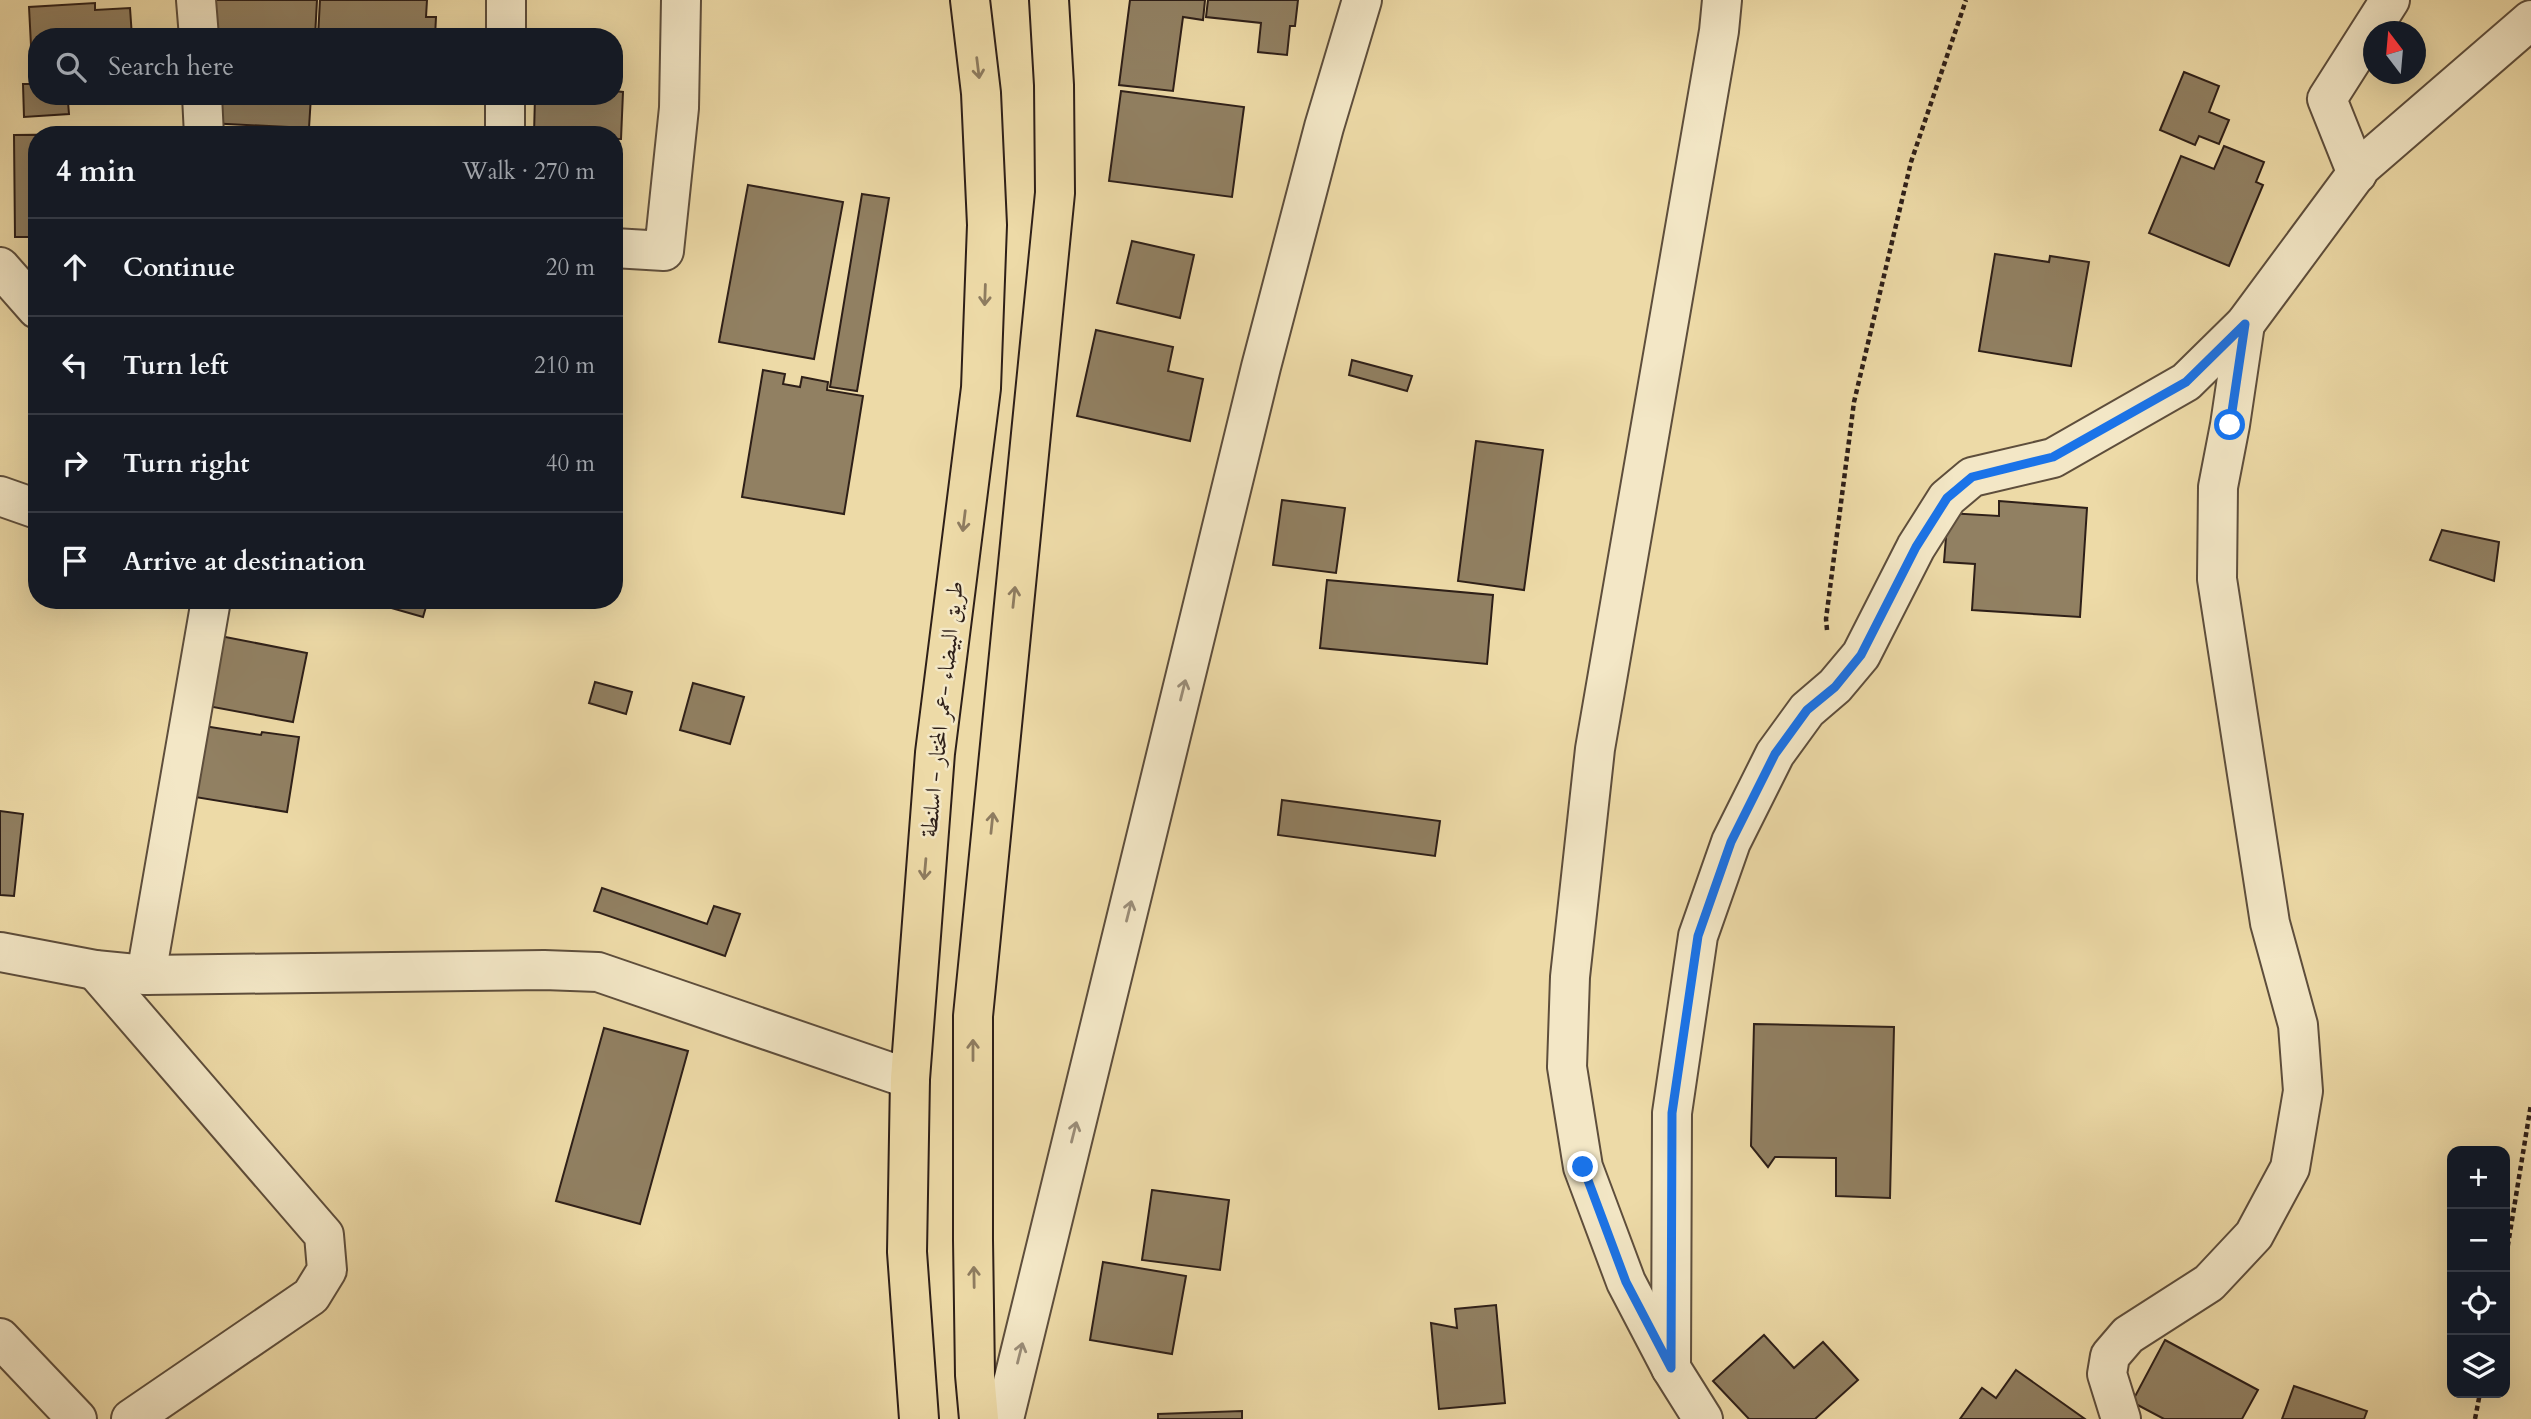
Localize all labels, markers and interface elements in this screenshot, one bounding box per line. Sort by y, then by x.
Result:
north arrow [2363,21,2426,84]
search box [28,28,623,105]
icon: search [52,48,90,86]
text: Search here [108,49,234,84]
one-way arrow [972,56,985,79]
text: 4 min [56,151,136,192]
text: Walk · 270 m [462,156,595,187]
icon: ahead [56,248,94,286]
text: Continue [123,250,235,285]
text: 20 m [546,252,595,283]
one-way arrow [978,283,991,306]
icon: left [56,346,94,384]
text: Turn left [123,348,228,383]
text: 210 m [534,350,595,381]
route start [2214,409,2245,440]
icon: right [56,444,94,482]
text: Turn right [123,446,250,481]
text: 40 m [546,448,595,479]
one-way arrow [957,509,970,532]
icon: arrive [56,542,94,580]
text: Arrive at destination [123,544,366,579]
street label: طريق البيضاء -عمر المختار - اسلنطة [913,579,971,839]
one-way arrow [1008,586,1021,609]
one-way arrow [1177,679,1190,702]
one-way arrow [986,812,999,835]
one-way arrow [918,857,931,880]
one-way arrow [1123,900,1136,923]
one-way arrow [966,1039,980,1062]
one-way arrow [1068,1121,1082,1144]
map controls [2447,1146,2510,1398]
button: + [2447,1146,2510,1209]
route end [1567,1151,1598,1182]
button: − [2447,1209,2510,1272]
one-way arrow [967,1266,981,1289]
button: locate [2447,1272,2510,1335]
button: layers [2447,1335,2510,1398]
one-way arrow [1014,1342,1027,1365]

